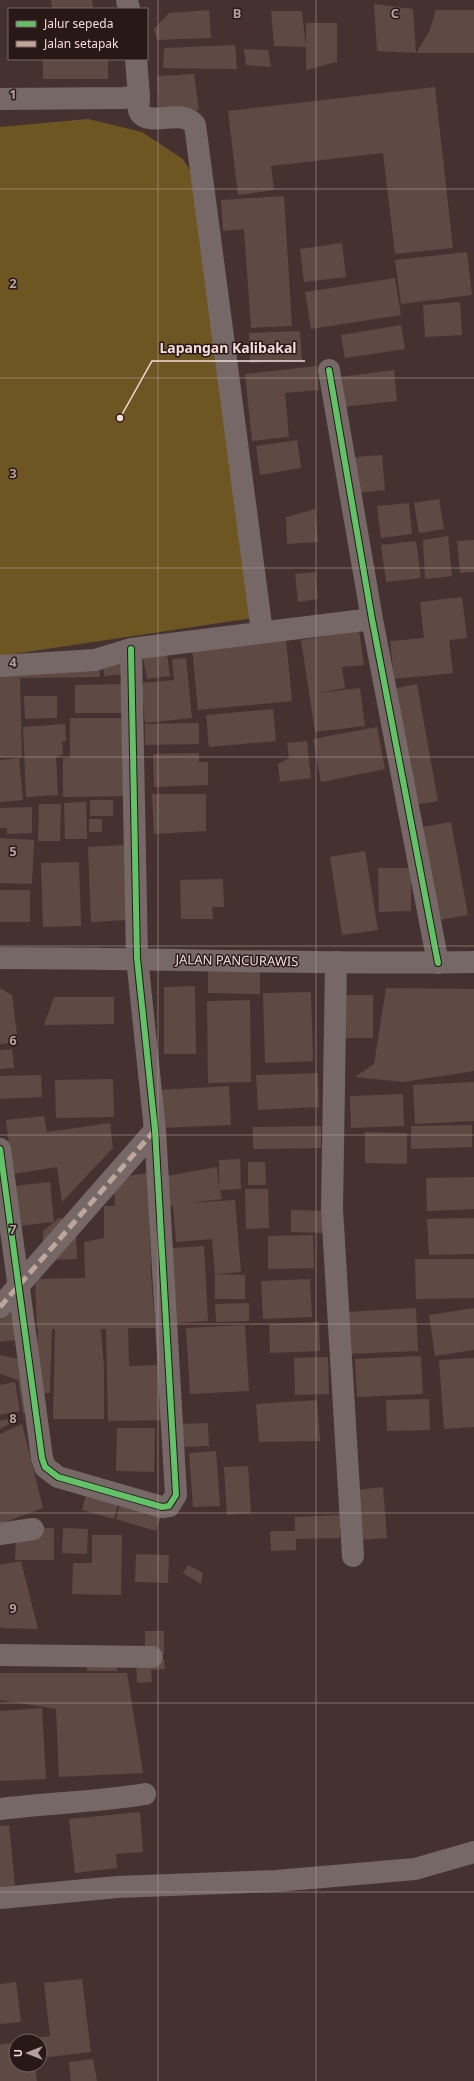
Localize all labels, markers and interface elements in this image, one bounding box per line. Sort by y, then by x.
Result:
text: B [233,4,241,22]
text: C [391,4,399,22]
legend [8,8,148,60]
text: Jalur sepeda [43,15,113,32]
text: Jalan setapak [43,35,119,52]
text: 1 [9,85,17,103]
text: 2 [9,274,17,292]
callout: Lapangan Kalibakal [152,335,305,361]
text: Lapangan Kalibakal [159,338,297,357]
text: 3 [9,464,17,482]
text: 4 [9,653,17,671]
text: 5 [9,842,17,860]
street label: JALAN PANCURAWIS [173,950,299,970]
text: 6 [9,1031,17,1049]
text: 7 [9,1220,17,1238]
text: 8 [9,1409,17,1427]
text: 9 [9,1599,17,1617]
north arrow [8,2033,48,2073]
text: U [10,2049,25,2057]

